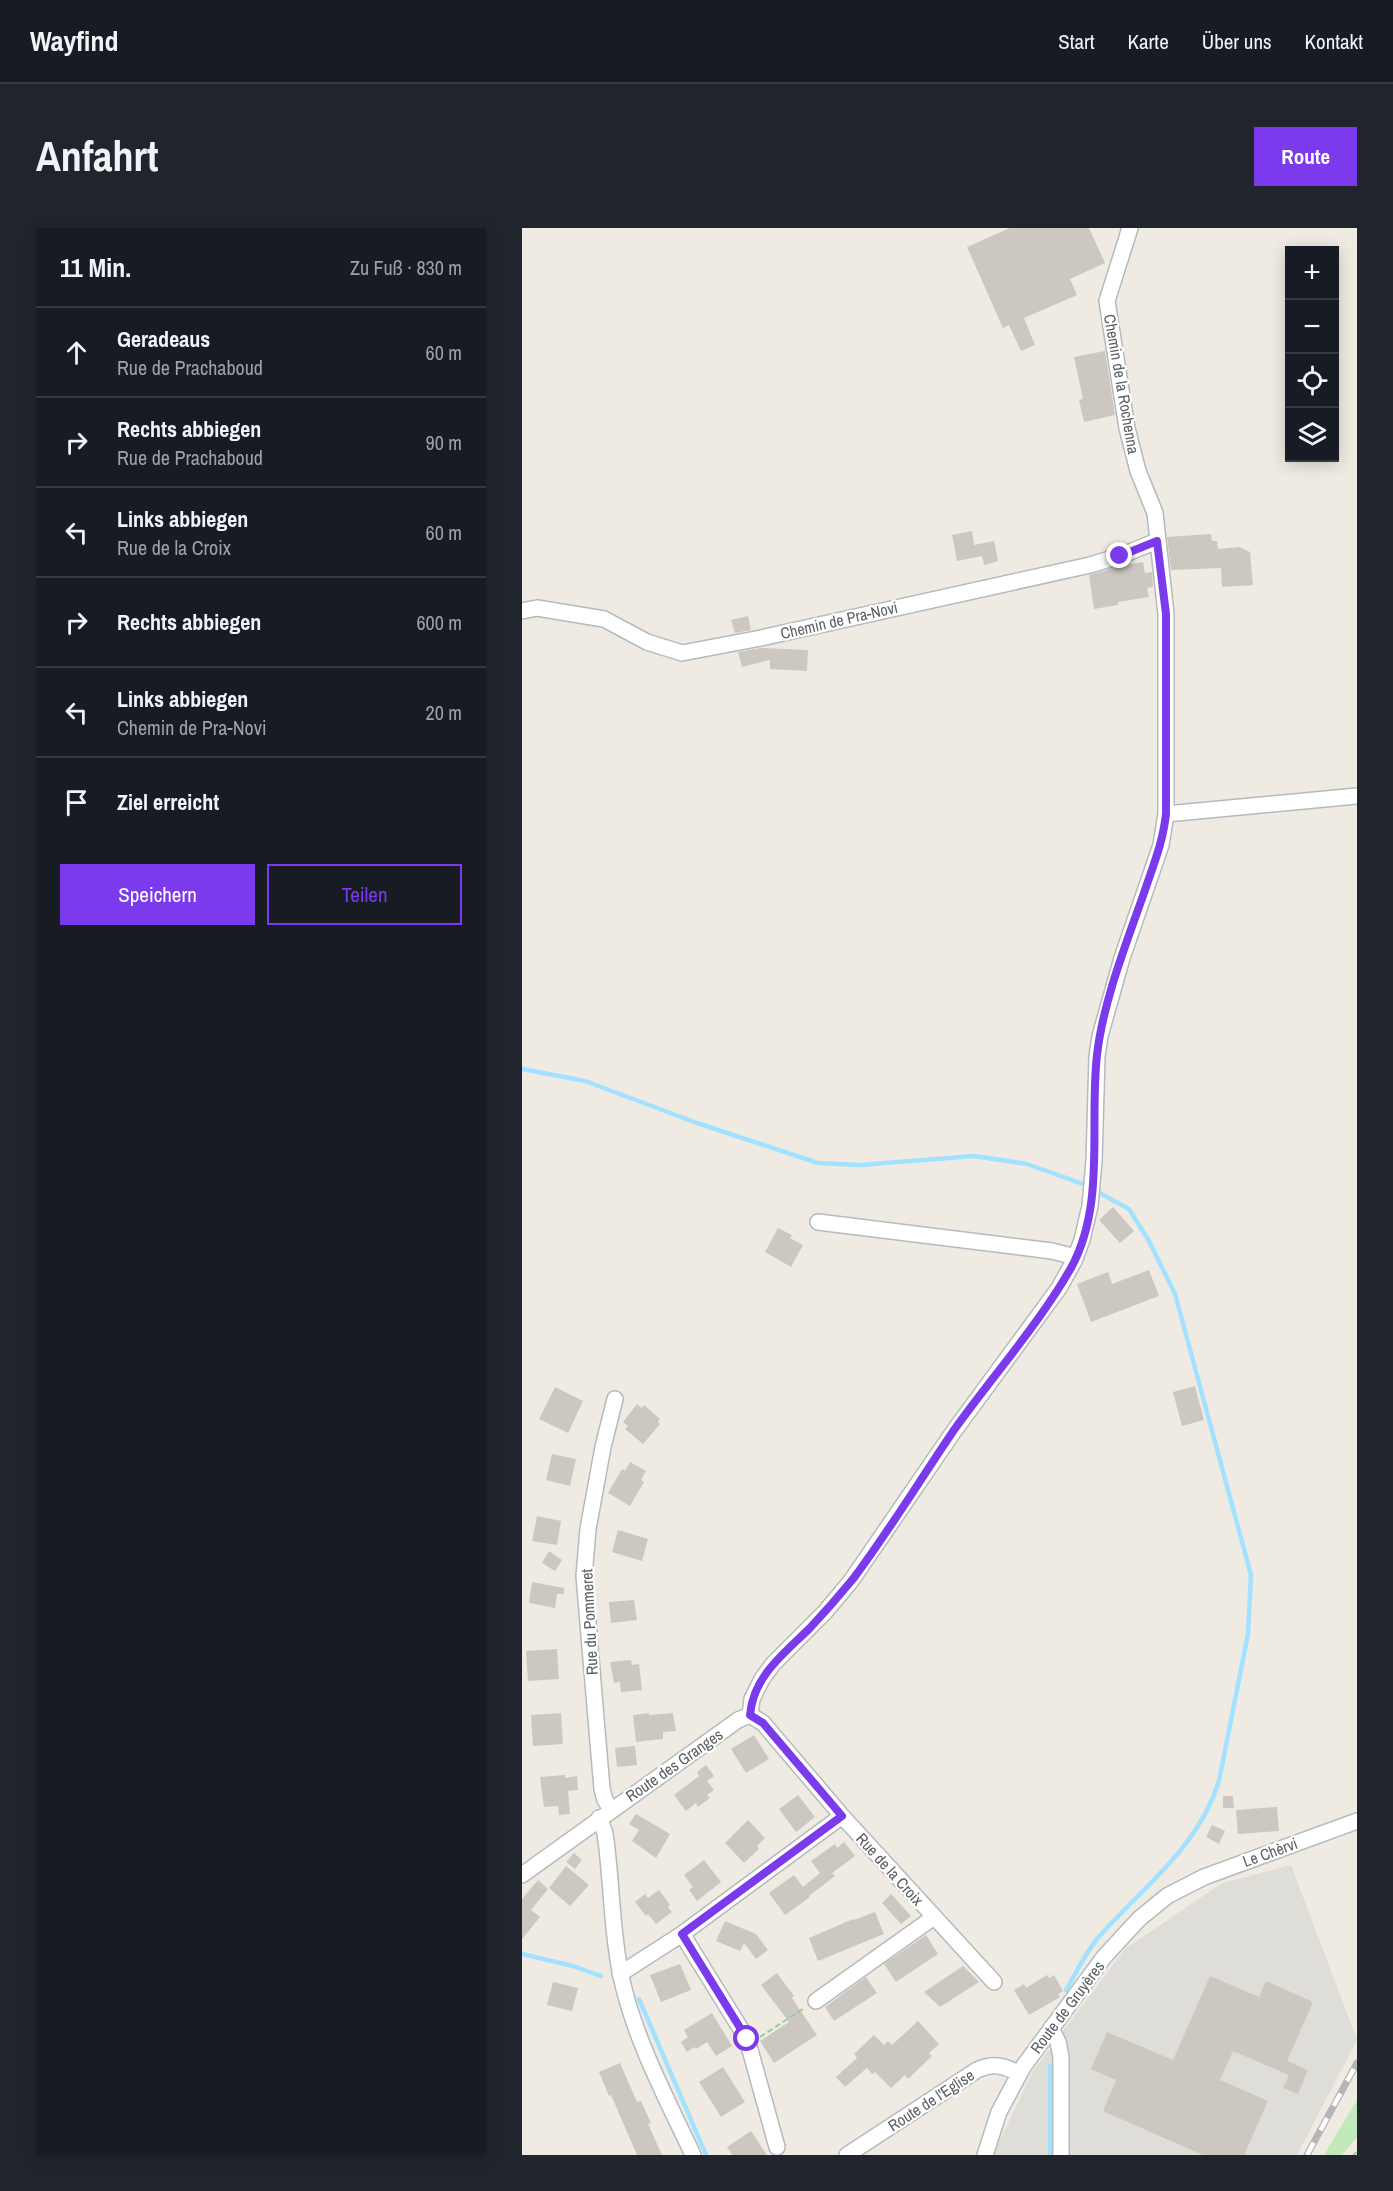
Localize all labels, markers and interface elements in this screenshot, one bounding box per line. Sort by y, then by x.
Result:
text: Wayfind [30,22,118,60]
text: Start [1058,27,1095,56]
text: Karte [1128,27,1169,56]
text: Über uns [1202,27,1272,56]
text: Kontakt [1305,27,1363,56]
button: Route [1254,127,1357,186]
text: Anfahrt [36,128,158,184]
map controls [1285,246,1339,462]
button: + [1285,246,1339,300]
text: 11 Min. [60,250,131,285]
text: Zu Fuß · 830 m [350,254,462,281]
button: − [1285,300,1339,354]
street label: Chemin de la Rochenna [1099,312,1145,456]
text: Geradeaus [117,324,210,354]
icon: ahead [60,336,93,369]
text: 60 m [426,339,462,366]
text: Rue de Prachaboud [117,354,263,381]
button: locate [1285,354,1339,408]
button: layers [1285,408,1339,462]
text: Rechts abbiegen [117,414,261,444]
icon: right [60,426,93,459]
text: 90 m [426,429,462,456]
text: Rue de Prachaboud [117,444,263,471]
text: Links abbiegen [117,504,248,534]
icon: left [60,516,93,549]
text: 60 m [426,519,462,546]
text: Rue de la Croix [117,534,231,561]
route end [1106,542,1132,568]
street label: Chemin de Pra-Novi [778,596,900,644]
icon: right [60,606,93,639]
text: Rechts abbiegen [117,607,261,637]
text: 600 m [416,609,462,636]
text: Links abbiegen [117,684,248,714]
icon: left [60,696,93,729]
text: 20 m [426,699,462,726]
text: Chemin de Pra-Novi [117,714,266,741]
icon: arrive [60,786,93,819]
text: Ziel erreicht [117,787,219,817]
button: Speichern [60,864,255,925]
button: Teilen [267,864,462,925]
street label: Rue du Pommeret [575,1568,603,1676]
street label: Route des Granges [621,1723,727,1807]
street label: Rue de la Croix [851,1828,929,1911]
street label: Le Chèrvi [1240,1832,1300,1872]
street label: Route de Gruyères [1025,1956,1109,2058]
route start [733,2025,759,2051]
street label: Route de l'Eglise [884,2064,978,2136]

